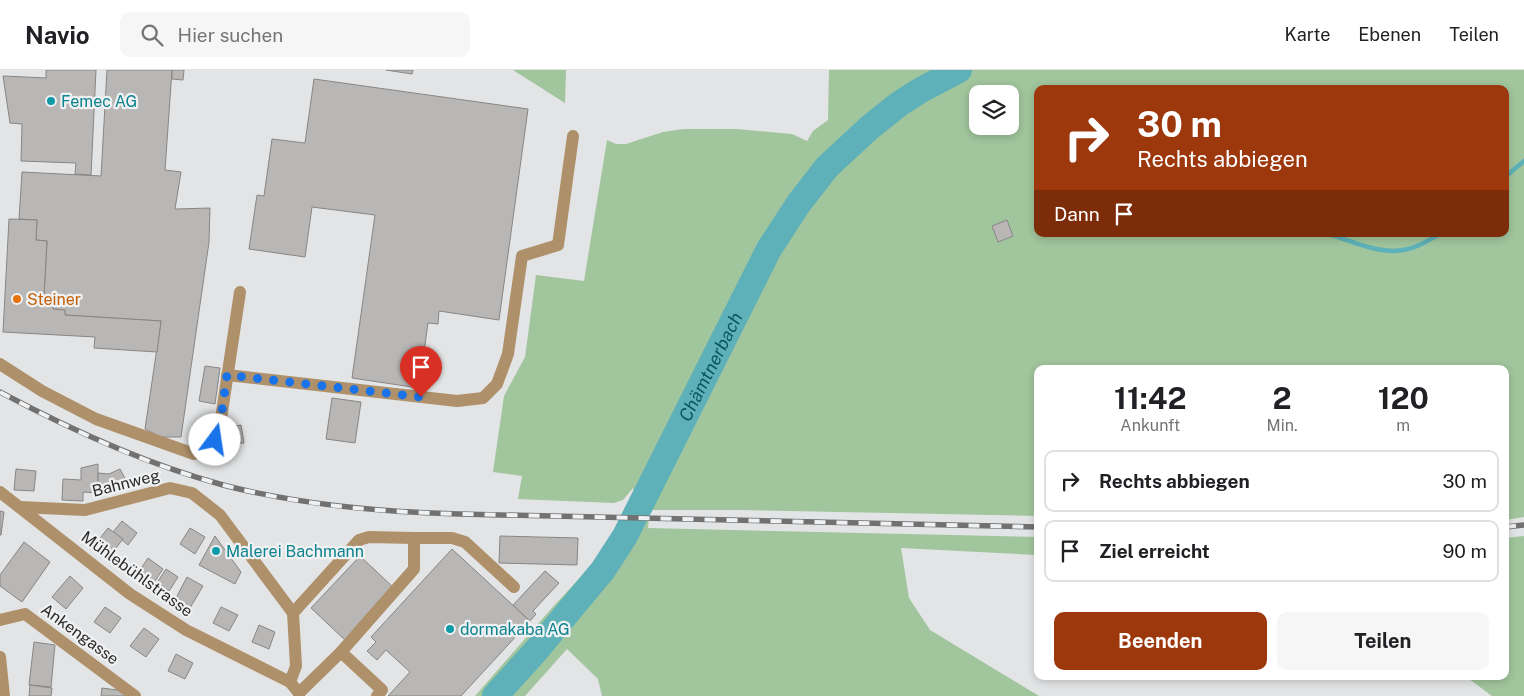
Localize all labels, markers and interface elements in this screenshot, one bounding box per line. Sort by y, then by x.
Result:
search box [120,12,470,57]
text: Navio [25,21,90,49]
icon: search [138,21,166,49]
text: Hier suchen [178,24,283,46]
text: Karte [1285,24,1330,45]
text: Ebenen [1358,24,1421,45]
text: Teilen [1449,24,1499,45]
map controls [969,85,1019,135]
button: layers [969,85,1019,135]
place label: Femec AG [61,92,137,111]
marker: Femec AG [45,95,57,107]
text: 30 m [1137,104,1222,145]
icon: right [1054,105,1119,170]
text: Rechts abbiegen [1137,146,1308,172]
icon: arrive [1110,200,1138,228]
text: Dann [1054,203,1100,225]
place label: Steiner [27,290,81,309]
marker: Steiner [11,293,23,305]
water label: Chämtnerbach [674,309,746,425]
pin [400,346,442,397]
icon: arrive [407,353,435,381]
text: 11:42 [1114,380,1186,416]
text: 2 [1273,380,1292,416]
text: 120 [1378,380,1429,416]
position arrow [188,413,240,465]
text: Ankunft [1120,416,1180,435]
text: Min. [1267,416,1298,435]
text: m [1396,416,1410,435]
street label: Bahnweg [90,465,162,501]
icon: right [1056,467,1084,495]
text: Rechts abbiegen [1099,470,1250,492]
text: 30 m [1442,470,1487,492]
street label: Mühlebühlstrasse [78,527,196,621]
icon: arrive [1056,537,1084,565]
text: Ziel erreicht [1099,540,1210,562]
text: 90 m [1443,540,1487,562]
place label: Malerei Bachmann [226,542,364,561]
marker: Malerei Bachmann [210,545,222,557]
street label: Ankengasse [38,600,122,668]
button: Beenden [1054,612,1267,670]
button: Teilen [1277,612,1489,670]
place label: dormakaba AG [460,620,570,639]
marker: dormakaba AG [444,623,456,635]

